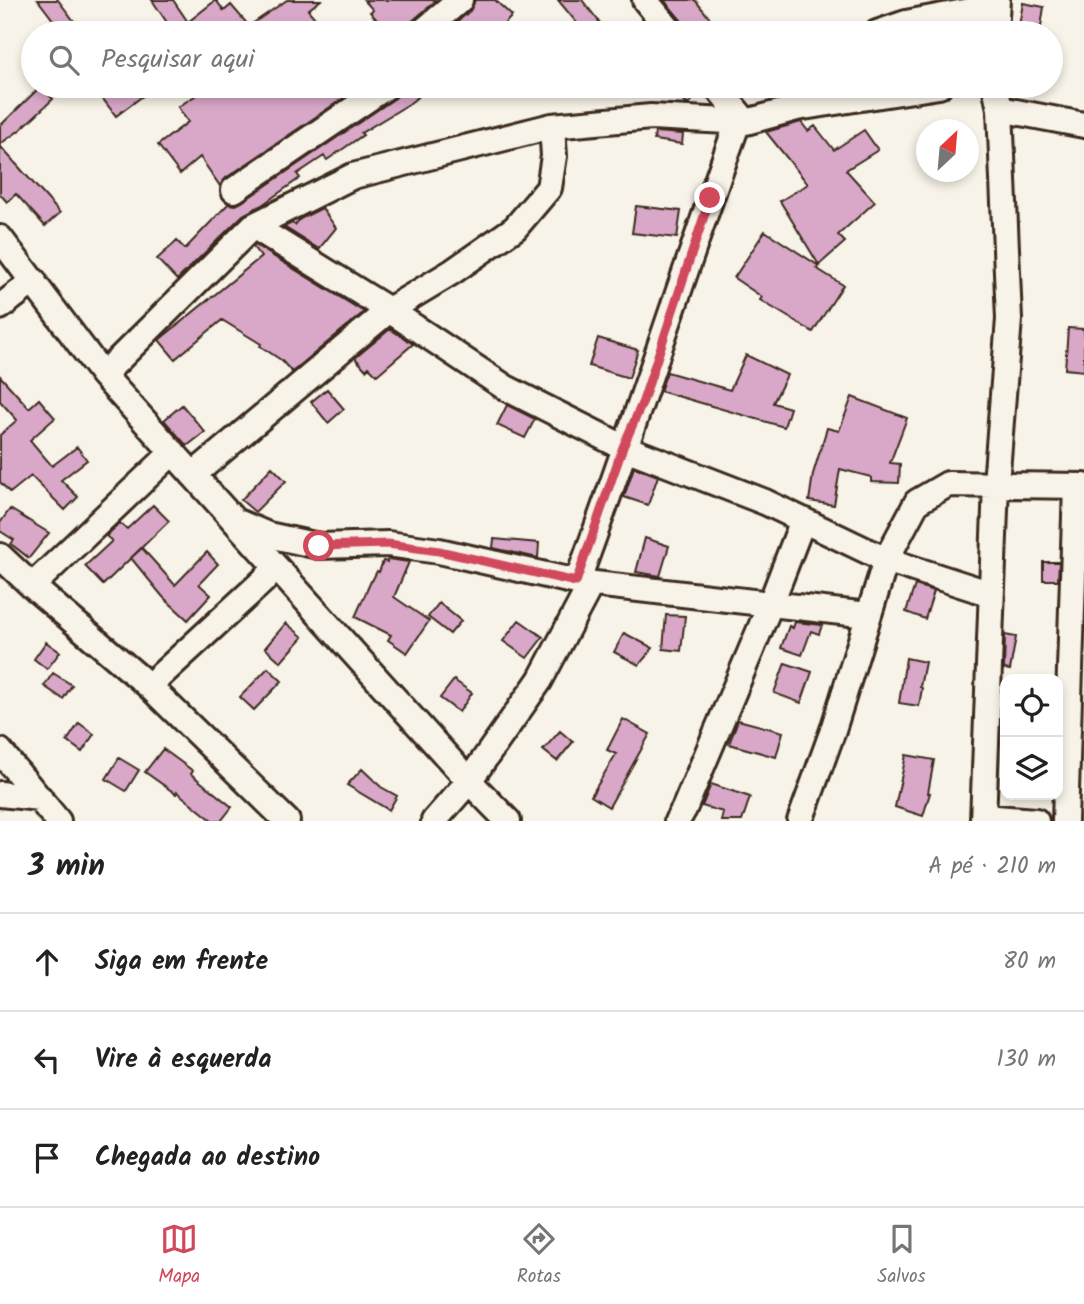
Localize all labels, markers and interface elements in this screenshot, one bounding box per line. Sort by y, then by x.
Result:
search box [21,21,1063,98]
text: Pesquisar aqui [101,39,254,81]
icon: search [45,41,83,79]
north arrow [916,119,979,182]
route end [694,182,725,213]
route start [303,530,334,561]
map controls [1000,674,1063,800]
button: locate [1000,674,1063,737]
button: layers [1000,737,1063,800]
text: 3 min [28,843,105,891]
text: A pé · 210 m [928,849,1056,885]
text: Siga em frente [95,941,268,983]
icon: ahead [28,943,66,981]
text: 80 m [1003,944,1056,980]
text: Vire à esquerda [95,1039,272,1081]
icon: left [28,1041,66,1079]
text: 130 m [997,1042,1056,1078]
text: Chegada ao destino [95,1137,320,1179]
icon: arrive [28,1139,66,1177]
tab: Mapa [158,1220,200,1292]
tab: Rotas [517,1220,561,1292]
tab: Salvos [877,1220,926,1292]

